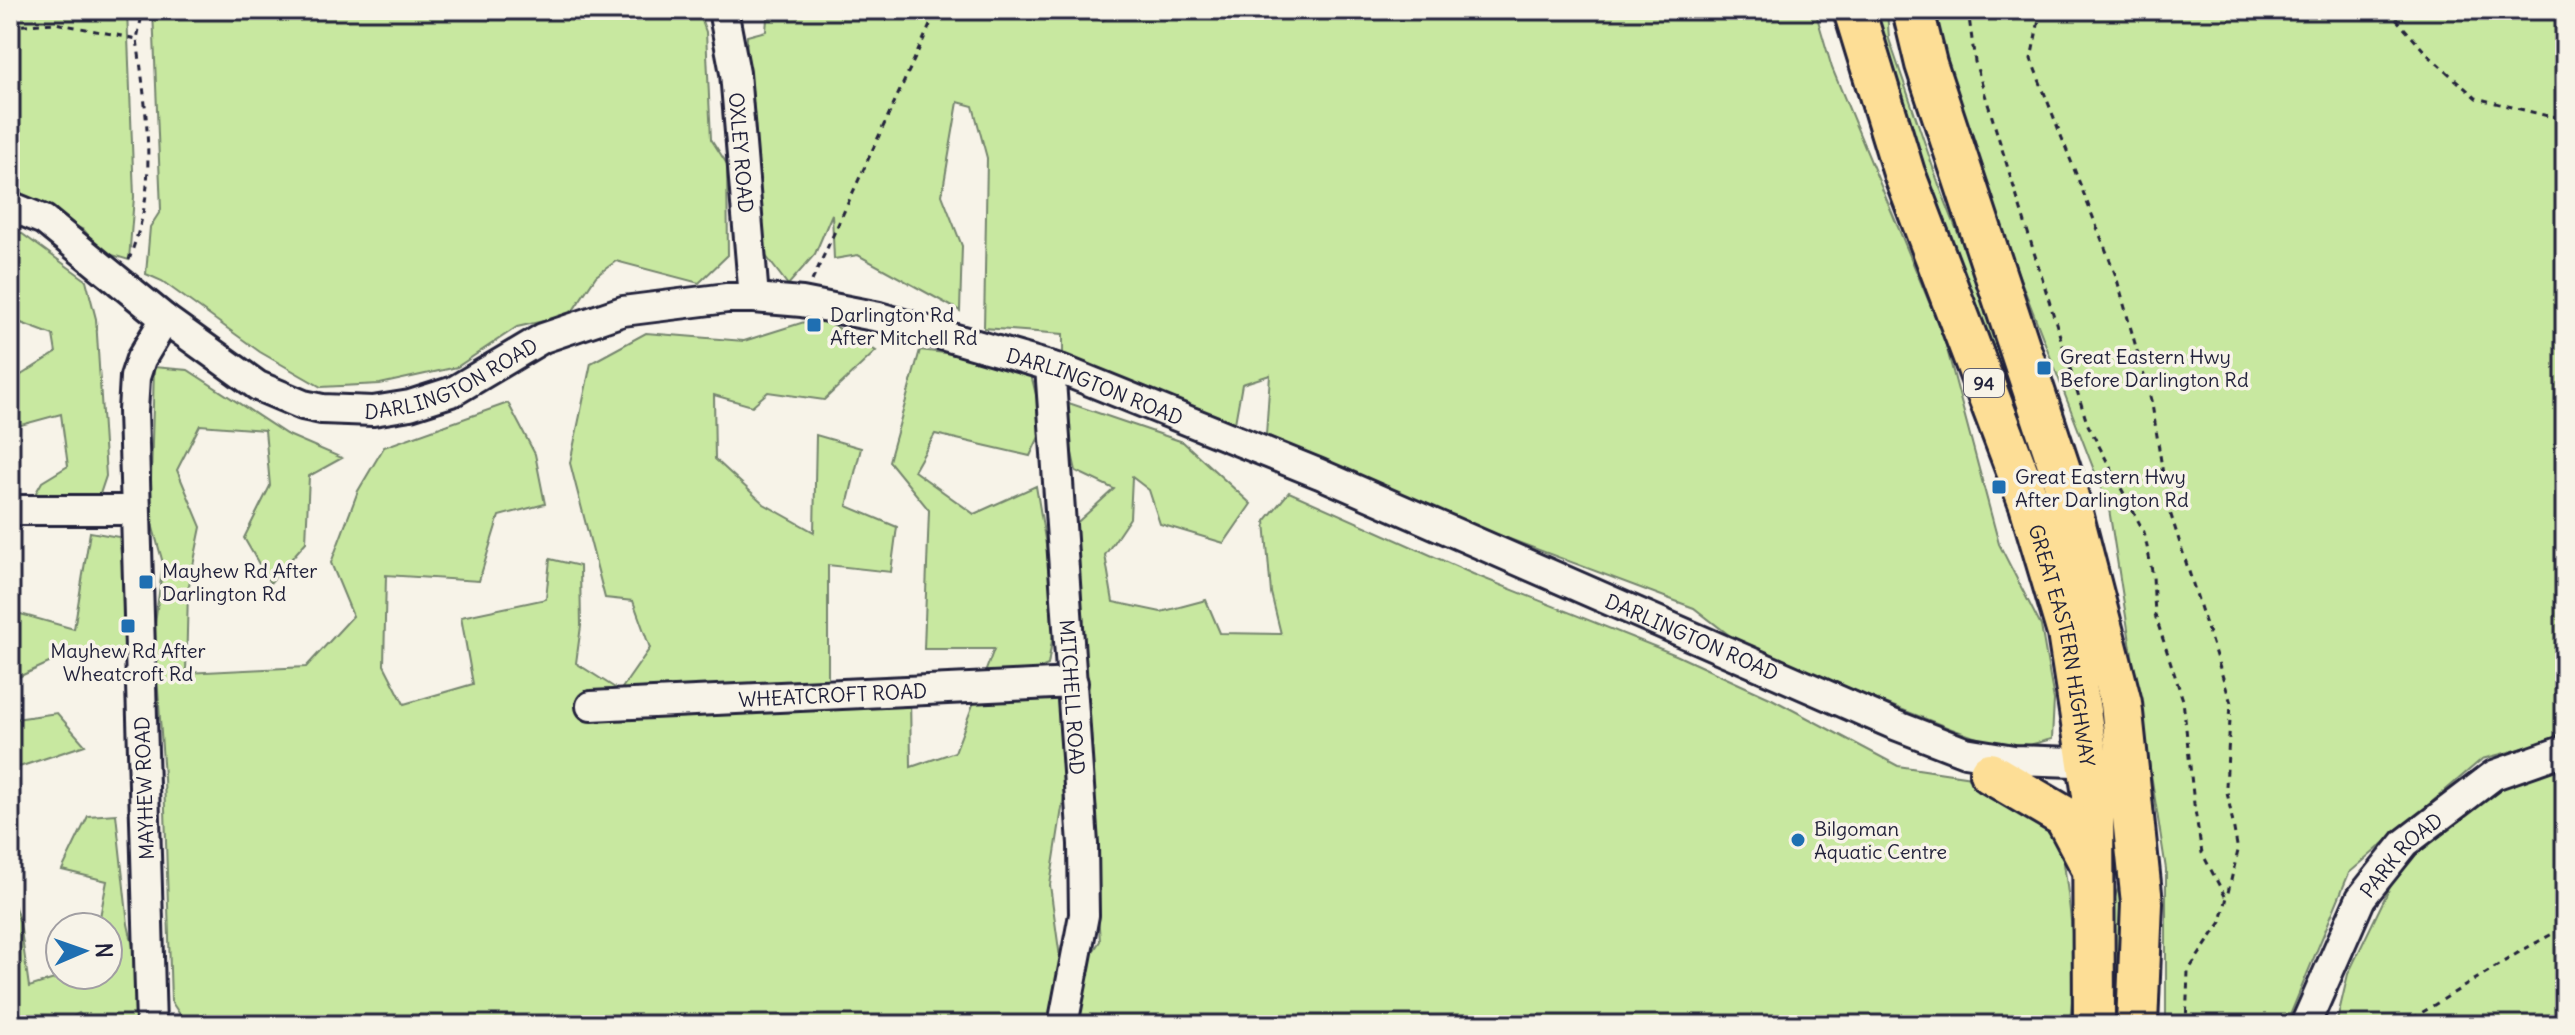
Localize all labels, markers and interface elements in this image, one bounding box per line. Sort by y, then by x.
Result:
street label: OXLEY ROAD [724,91,759,214]
place label: Darlington Rd After Mitchell Rd [830,302,978,350]
marker: Darlington Rd After Mitchell Rd [805,316,823,334]
street label: DARLINGTON ROAD [364,332,542,424]
street label: DARLINGTON ROAD [1004,342,1187,430]
place label: Great Eastern Hwy Before Darlington Rd [2060,344,2249,392]
marker: Great Eastern Hwy Before Darlington Rd [2035,359,2053,377]
road number: 94 [1964,369,2004,397]
place label: Great Eastern Hwy After Darlington Rd [2015,464,2189,512]
marker: Great Eastern Hwy After Darlington Rd [1990,478,2008,496]
street label: GREAT EASTERN HIGHWAY [2024,521,2101,768]
place label: Mayhew Rd After Darlington Rd [162,558,317,606]
marker: Mayhew Rd After Darlington Rd [137,573,155,591]
street label: DARLINGTON ROAD [1602,588,1783,685]
marker: Mayhew Rd After Wheatcroft Rd [119,617,137,635]
street label: MITCHELL ROAD [1055,619,1091,776]
place label: Mayhew Rd After Wheatcroft Rd [50,638,206,686]
street label: WHEATCROFT ROAD [738,677,928,711]
street label: MAYHEW ROAD [129,716,159,860]
street label: PARK ROAD [2354,807,2447,902]
place label: Bilgoman Aquatic Centre [1814,816,1947,864]
marker: Bilgoman Aquatic Centre [1789,831,1807,849]
north arrow [44,911,124,991]
text: N [90,942,118,958]

